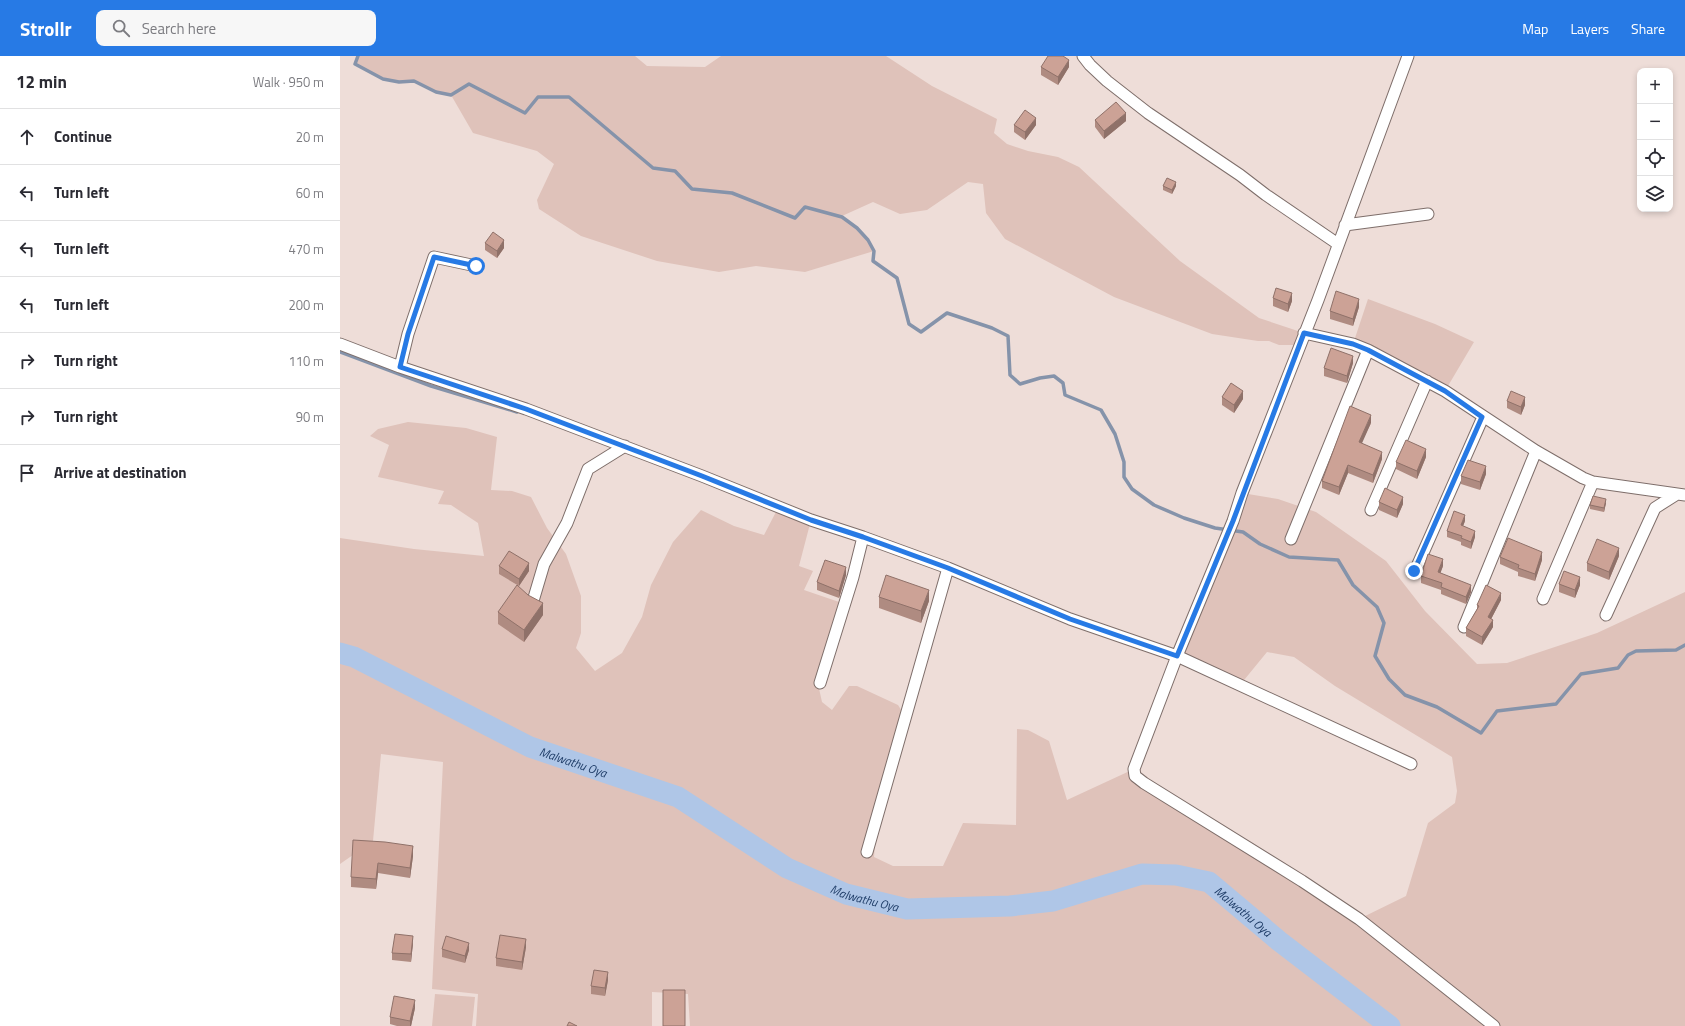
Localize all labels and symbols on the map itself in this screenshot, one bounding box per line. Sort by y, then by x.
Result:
route start [467,257,485,275]
route end [1405,562,1423,580]
water label: Malwathu Oya [537,741,610,782]
water label: Malwathu Oya [828,879,902,916]
water label: Malwathu Oya [1211,881,1277,941]

